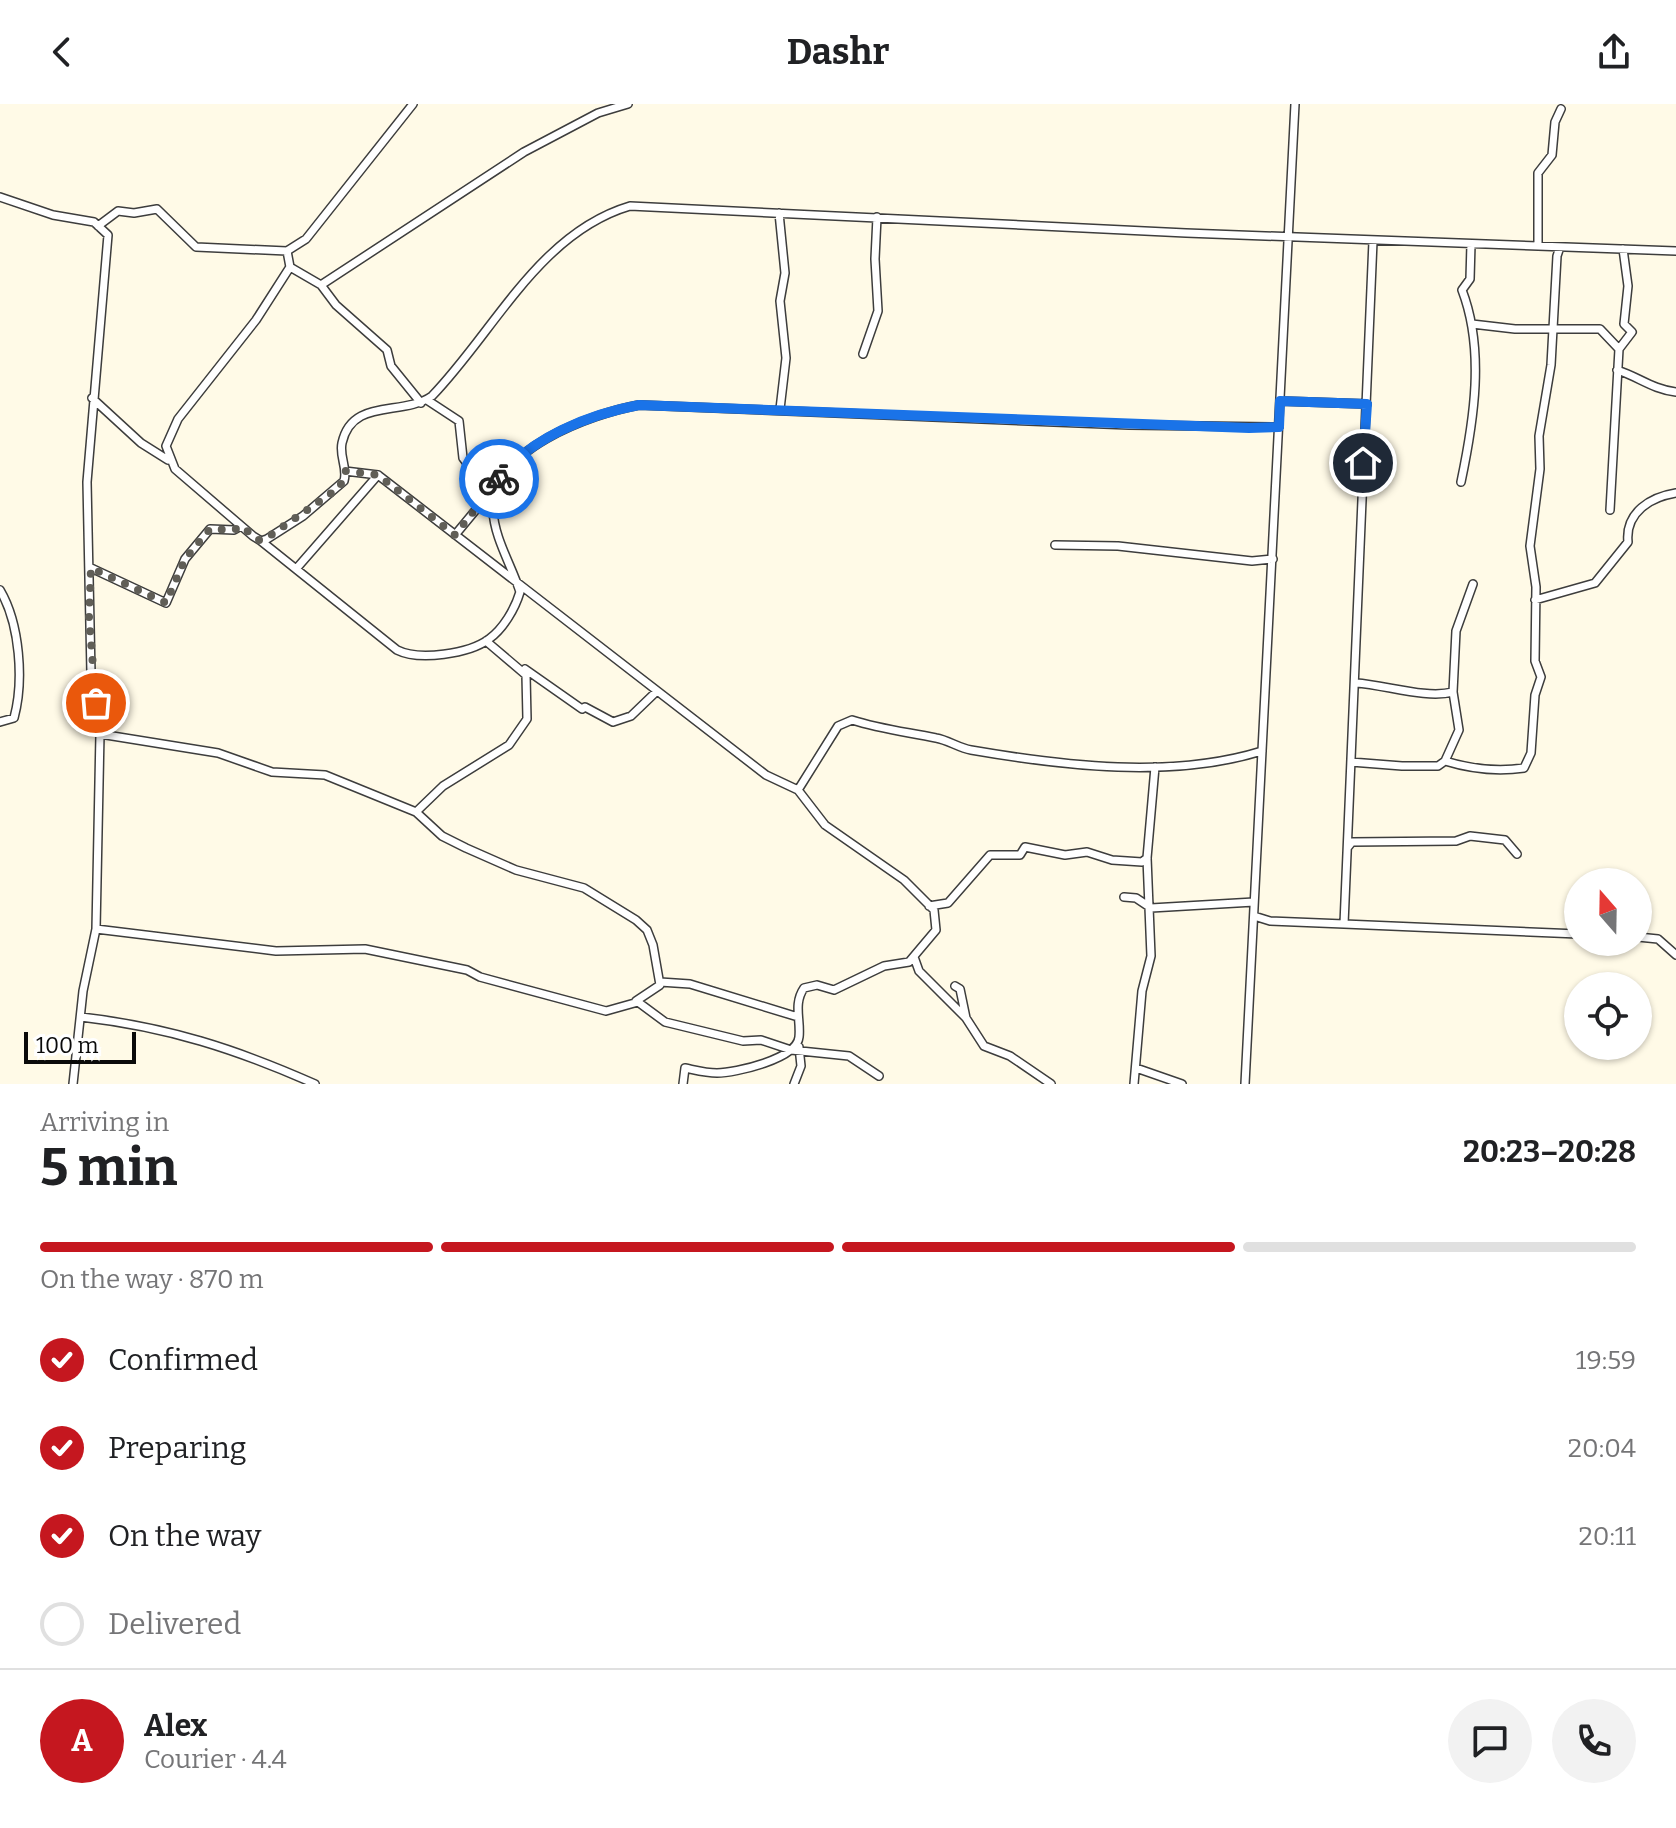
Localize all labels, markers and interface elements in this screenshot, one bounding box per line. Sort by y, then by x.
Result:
icon: back [40,30,84,74]
text: Dashr [787,30,889,74]
icon: share [1592,30,1636,74]
pin [1329,429,1397,497]
courier [459,439,539,519]
icon: home [1341,441,1385,485]
icon: bike [477,457,521,501]
pin [62,669,130,737]
icon: bag [74,681,118,725]
north arrow [1564,868,1652,956]
map controls [1564,868,1652,1060]
button: locate [1564,972,1652,1060]
scale bar [24,1028,136,1064]
text: 100 m [36,1032,99,1059]
text: Arriving in [40,1107,169,1138]
text: 20:23–20:28 [1463,1134,1636,1170]
text: 5 min [40,1136,177,1199]
text: On the way · 870 m [40,1264,264,1295]
icon: check [40,1338,84,1382]
text: Confirmed [108,1342,258,1378]
text: 19:59 [1576,1345,1636,1376]
icon: check [40,1426,84,1470]
text: Preparing [108,1430,246,1466]
text: 20:04 [1568,1433,1636,1464]
icon: check [40,1514,84,1558]
text: On the way [108,1518,261,1554]
text: 20:11 [1579,1521,1636,1552]
text: Delivered [108,1606,241,1642]
button: chat [1448,1699,1532,1783]
button: phone [1552,1699,1636,1783]
text: Alex [144,1708,207,1744]
text: A [71,1723,93,1759]
text: Courier · 4.4 [144,1744,287,1775]

